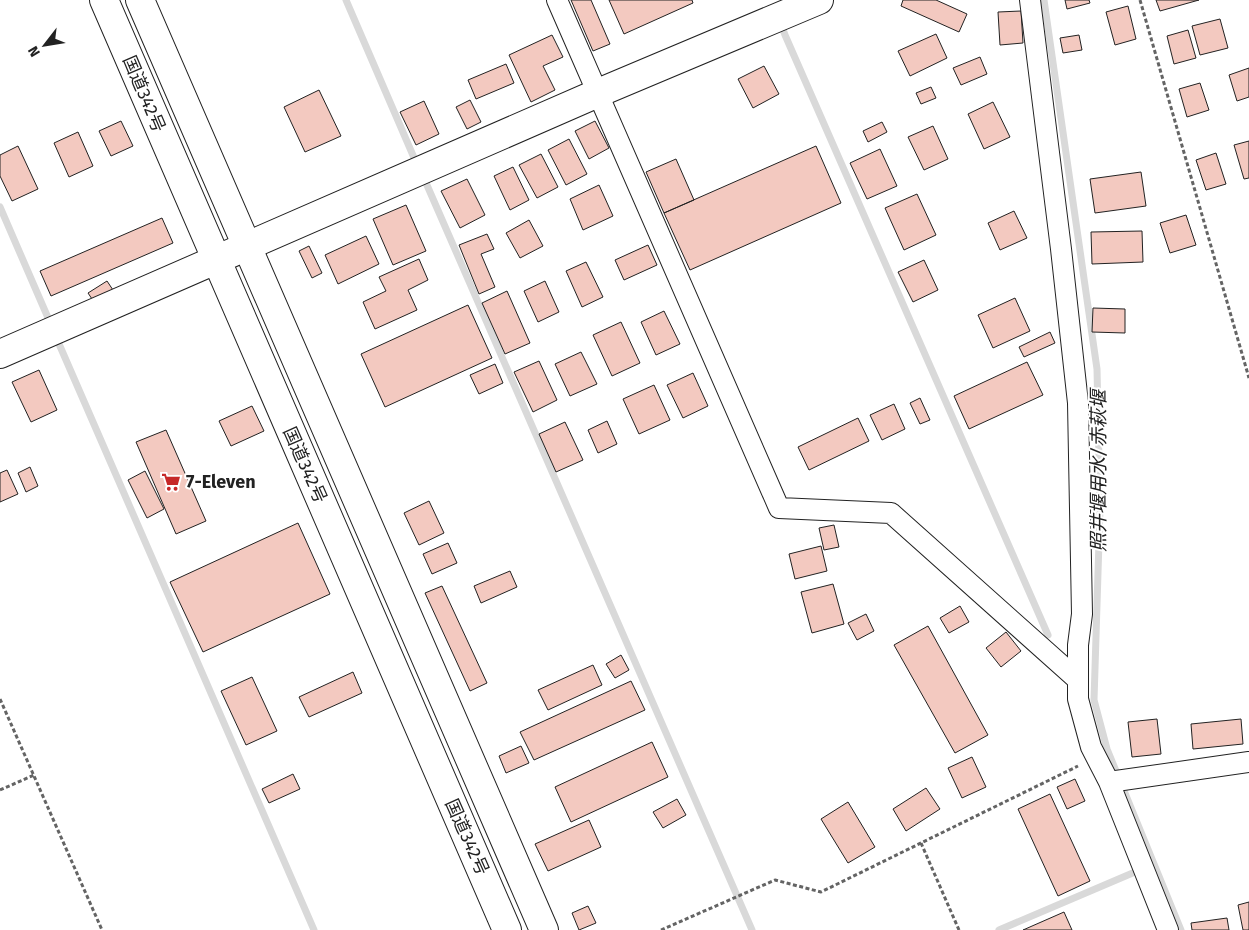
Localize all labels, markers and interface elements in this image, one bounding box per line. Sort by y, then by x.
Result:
north arrow [20,20,70,70]
text: N [25,43,44,60]
street label: 国道342号 [118,52,170,136]
water label: 照井堰用水/赤萩堰 [1087,387,1110,552]
street label: 国道342号 [278,424,332,506]
supermarket icon: 7-Eleven [160,471,182,493]
place label: 7-Eleven [186,471,256,493]
street label: 国道342号 [440,796,494,878]

